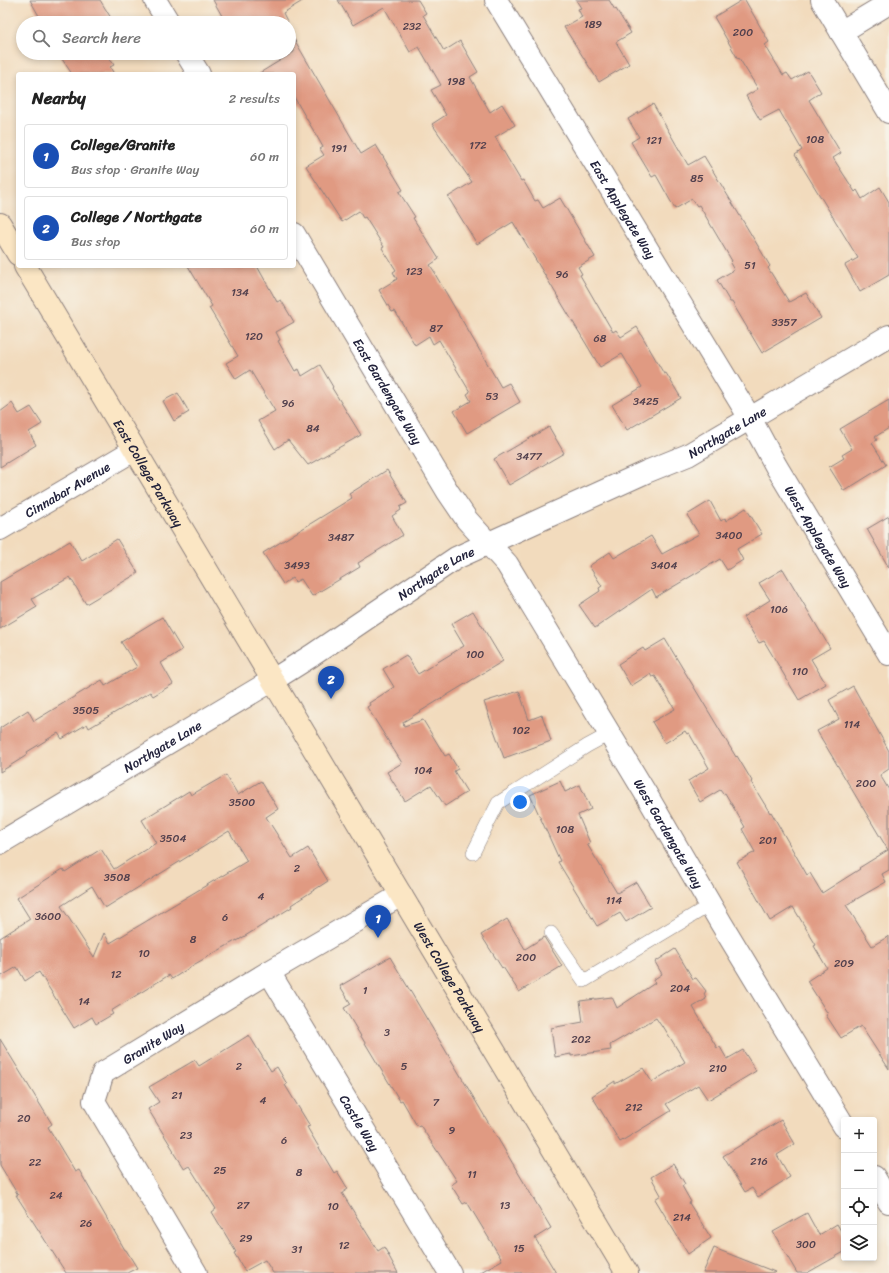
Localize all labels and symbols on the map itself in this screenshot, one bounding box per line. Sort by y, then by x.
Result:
house number: 189 [584,15,602,34]
house number: 232 [403,17,422,36]
house number: 200 [733,23,753,42]
house number: 198 [447,72,465,91]
house number: 108 [806,130,825,149]
house number: 121 [646,131,662,150]
house number: 172 [469,136,487,155]
house number: 191 [331,139,347,158]
street label: East Applegate Way [584,155,663,264]
house number: 85 [690,169,704,188]
house number: 51 [744,256,756,275]
house number: 123 [405,262,423,281]
house number: 96 [555,265,569,284]
house number: 134 [231,283,249,302]
house number: 3357 [771,313,797,332]
house number: 87 [430,319,443,338]
house number: 120 [245,327,263,346]
house number: 68 [594,329,607,348]
street label: East Gardengate Way [347,333,429,449]
house number: 53 [486,387,498,406]
house number: 3425 [633,392,659,411]
house number: 96 [281,394,295,413]
street label: Northgate Lane [683,399,771,464]
street label: East College Parkway [107,414,190,532]
house number: 84 [306,419,320,438]
house number: 3477 [516,447,542,466]
street label: Cinnabar Avenue [20,455,114,524]
street label: West Applegate Way [779,481,858,592]
house number: 3400 [716,526,742,545]
house number: 3487 [328,528,355,547]
street label: Northgate Lane [392,539,479,606]
house number: 3493 [284,556,310,575]
house number: 3404 [651,556,677,575]
house number: 106 [770,600,788,619]
house number: 100 [466,645,484,664]
house number: 110 [792,662,808,681]
pin: 2 [318,666,344,699]
house number: 3505 [73,701,99,720]
street label: Northgate Lane [119,713,206,779]
house number: 114 [844,715,860,734]
house number: 102 [512,721,531,740]
house number: 104 [414,761,432,780]
street label: West Gardengate Way [628,774,710,893]
house number: 200 [856,774,876,793]
your location [510,792,530,812]
house number: 3500 [229,793,255,812]
house number: 108 [556,820,575,839]
house number: 3504 [160,829,186,848]
house number: 201 [759,831,777,850]
house number: 2 [294,859,301,878]
house number: 3508 [104,868,131,887]
house number: 4 [258,887,265,906]
house number: 114 [606,891,622,910]
pin: 1 [365,905,391,938]
house number: 3600 [35,907,61,926]
house number: 6 [222,908,228,927]
street label: West College Parkway [408,917,492,1037]
house number: 8 [190,930,197,949]
house number: 10 [138,944,150,963]
house number: 200 [516,948,536,967]
house number: 209 [834,954,854,973]
house number: 12 [110,965,122,984]
house number: 204 [670,979,690,998]
house number: 1 [363,981,368,1000]
house number: 14 [78,992,90,1011]
street label: Granite Way [118,1015,189,1070]
house number: 3 [384,1023,390,1042]
house number: 202 [571,1030,591,1049]
house number: 2 [236,1057,243,1076]
house number: 5 [401,1057,408,1076]
house number: 210 [709,1059,727,1078]
house number: 21 [171,1086,183,1105]
street label: Castle Way [333,1090,386,1156]
house number: 4 [260,1091,267,1110]
house number: 7 [433,1093,440,1112]
house number: 212 [625,1098,643,1117]
house number: 20 [17,1109,31,1128]
house number: 9 [449,1121,456,1140]
house number: 23 [180,1126,192,1145]
house number: 6 [281,1131,287,1150]
house number: 216 [750,1152,768,1171]
house number: 22 [29,1153,42,1172]
house number: 25 [213,1161,227,1180]
house number: 8 [296,1163,303,1182]
house number: 11 [467,1165,477,1184]
house number: 24 [49,1186,63,1205]
house number: 27 [237,1196,250,1215]
house number: 13 [500,1196,510,1215]
house number: 10 [327,1197,339,1216]
house number: 214 [673,1208,691,1227]
house number: 26 [80,1214,92,1233]
house number: 29 [239,1229,253,1248]
house number: 300 [796,1235,816,1254]
house number: 12 [338,1236,350,1255]
house number: 15 [513,1239,525,1258]
house number: 31 [292,1240,303,1259]

